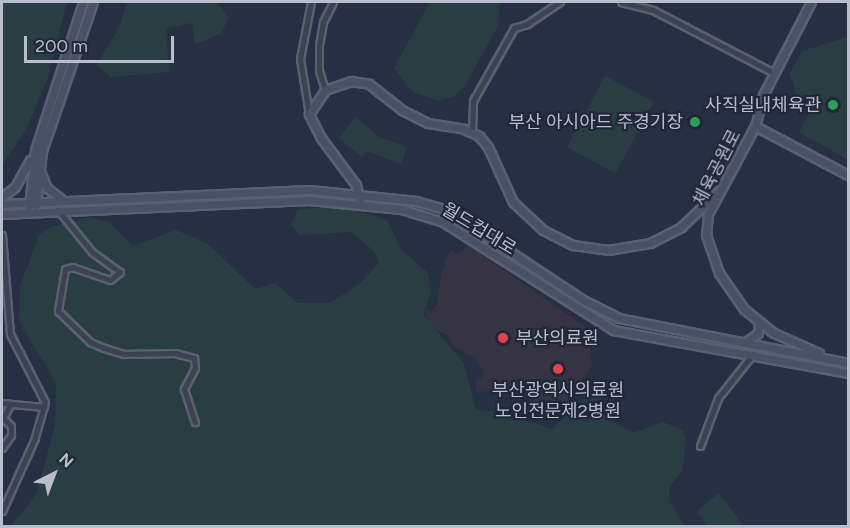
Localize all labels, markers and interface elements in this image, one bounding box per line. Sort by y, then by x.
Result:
scale bar [27,24,177,62]
text: 200 m [35,35,88,57]
place label: 사직실내체육관 [705,94,821,116]
marker: 사직실내체육관 [826,98,840,112]
place label: 부산 아시아드 주경기장 [509,111,683,133]
marker: 부산 아시아드 주경기장 [688,115,702,129]
street label: 체육공원로 [689,126,745,210]
street label: 월드컵대로 [438,198,520,260]
place label: 부산의료원 [516,327,599,349]
marker: 부산의료원 [494,329,512,347]
marker: 부산광역시의료원 노인전문제2병원 [549,360,567,378]
place label: 부산광역시의료원 노인전문제2병원 [492,380,624,422]
north arrow [24,444,84,504]
text: N [55,449,77,471]

